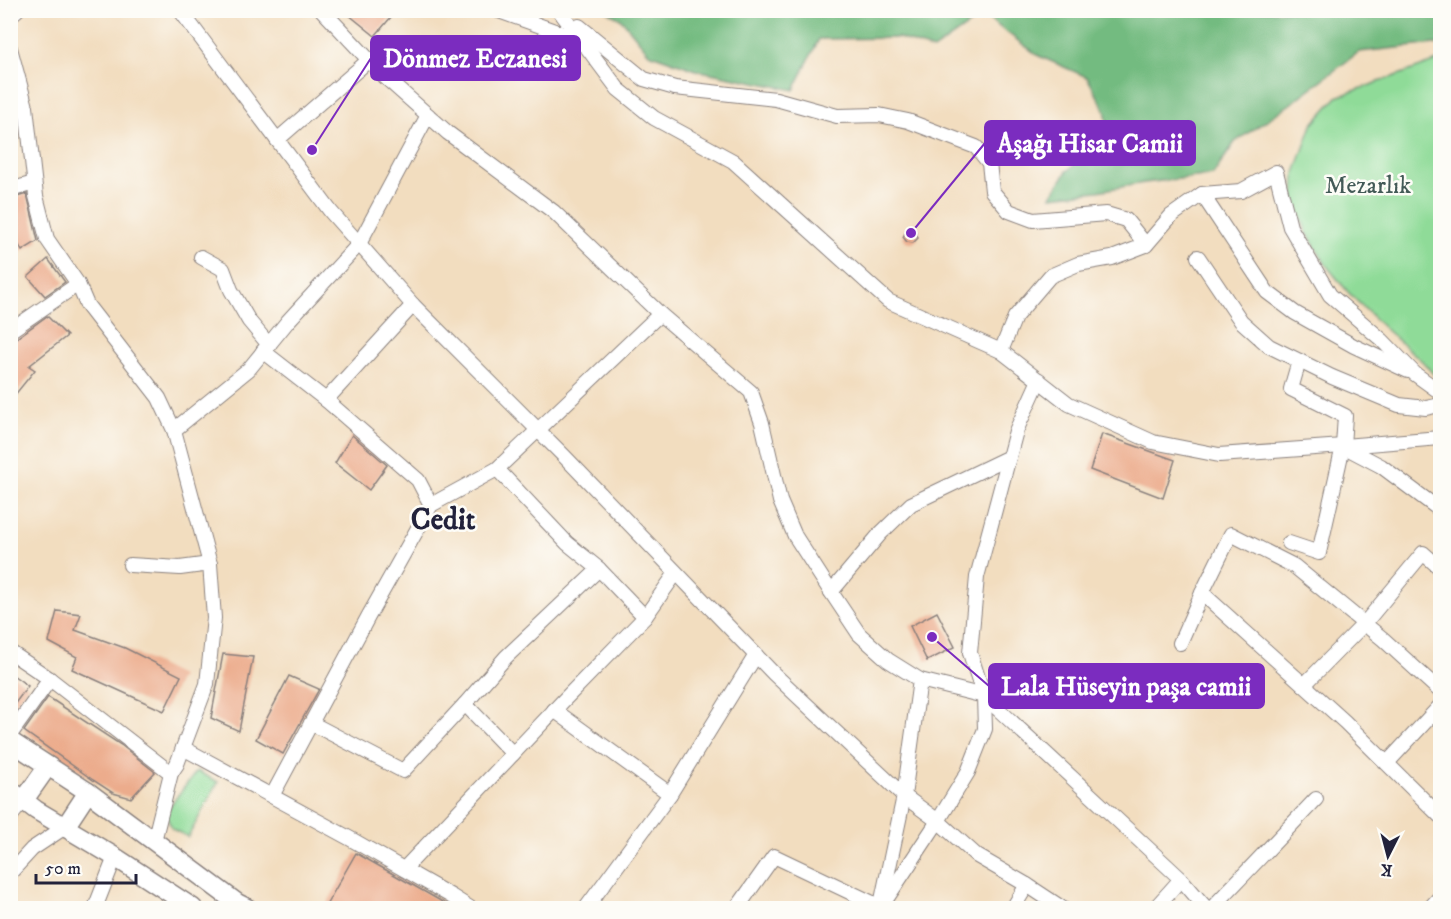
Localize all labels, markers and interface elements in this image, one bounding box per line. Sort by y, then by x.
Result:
callout: Dönmez Eczanesi [371,36,580,80]
text: Dönmez Eczanesi [383,43,567,76]
callout: Aşağı Hisar Camii [985,121,1195,165]
text: Aşağı Hisar Camii [996,128,1183,161]
park label: Mezarlık [1325,171,1411,201]
district label: Cedit [411,502,476,539]
callout: Lala Hüseyin paşa camii [989,664,1264,708]
text: Lala Hüseyin paşa camii [1001,671,1252,704]
north arrow [1358,826,1418,886]
scale bar [36,847,136,885]
text: 50 m [45,858,81,880]
text: K [1379,859,1393,880]

